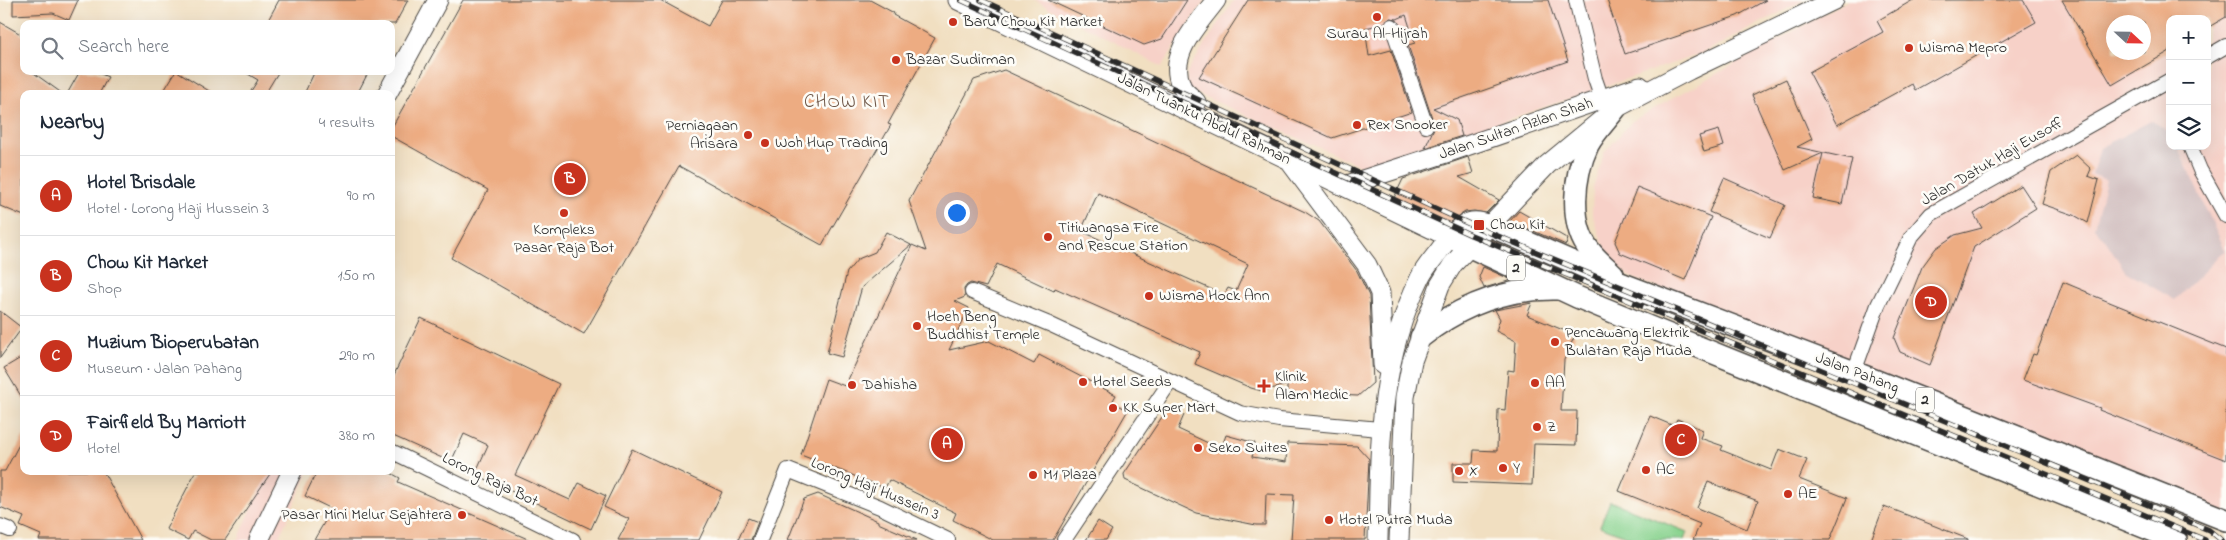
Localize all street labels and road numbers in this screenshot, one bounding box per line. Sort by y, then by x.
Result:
street label: Jalan Tuanku Abdul Rahman [1113,66,1295,172]
street label: Jalan Sultan Azlan Shah [1436,91,1596,167]
street label: Jalan Datuk Haji Eusoff [1917,111,2068,212]
road number: 2 [1507,256,1525,280]
street label: Jalan Pahang [1812,346,1902,400]
road number: 2 [1916,388,1934,412]
street label: Lorong Raja Bot [438,446,543,514]
street label: Lorong Haji Hussein 3 [807,451,943,527]

